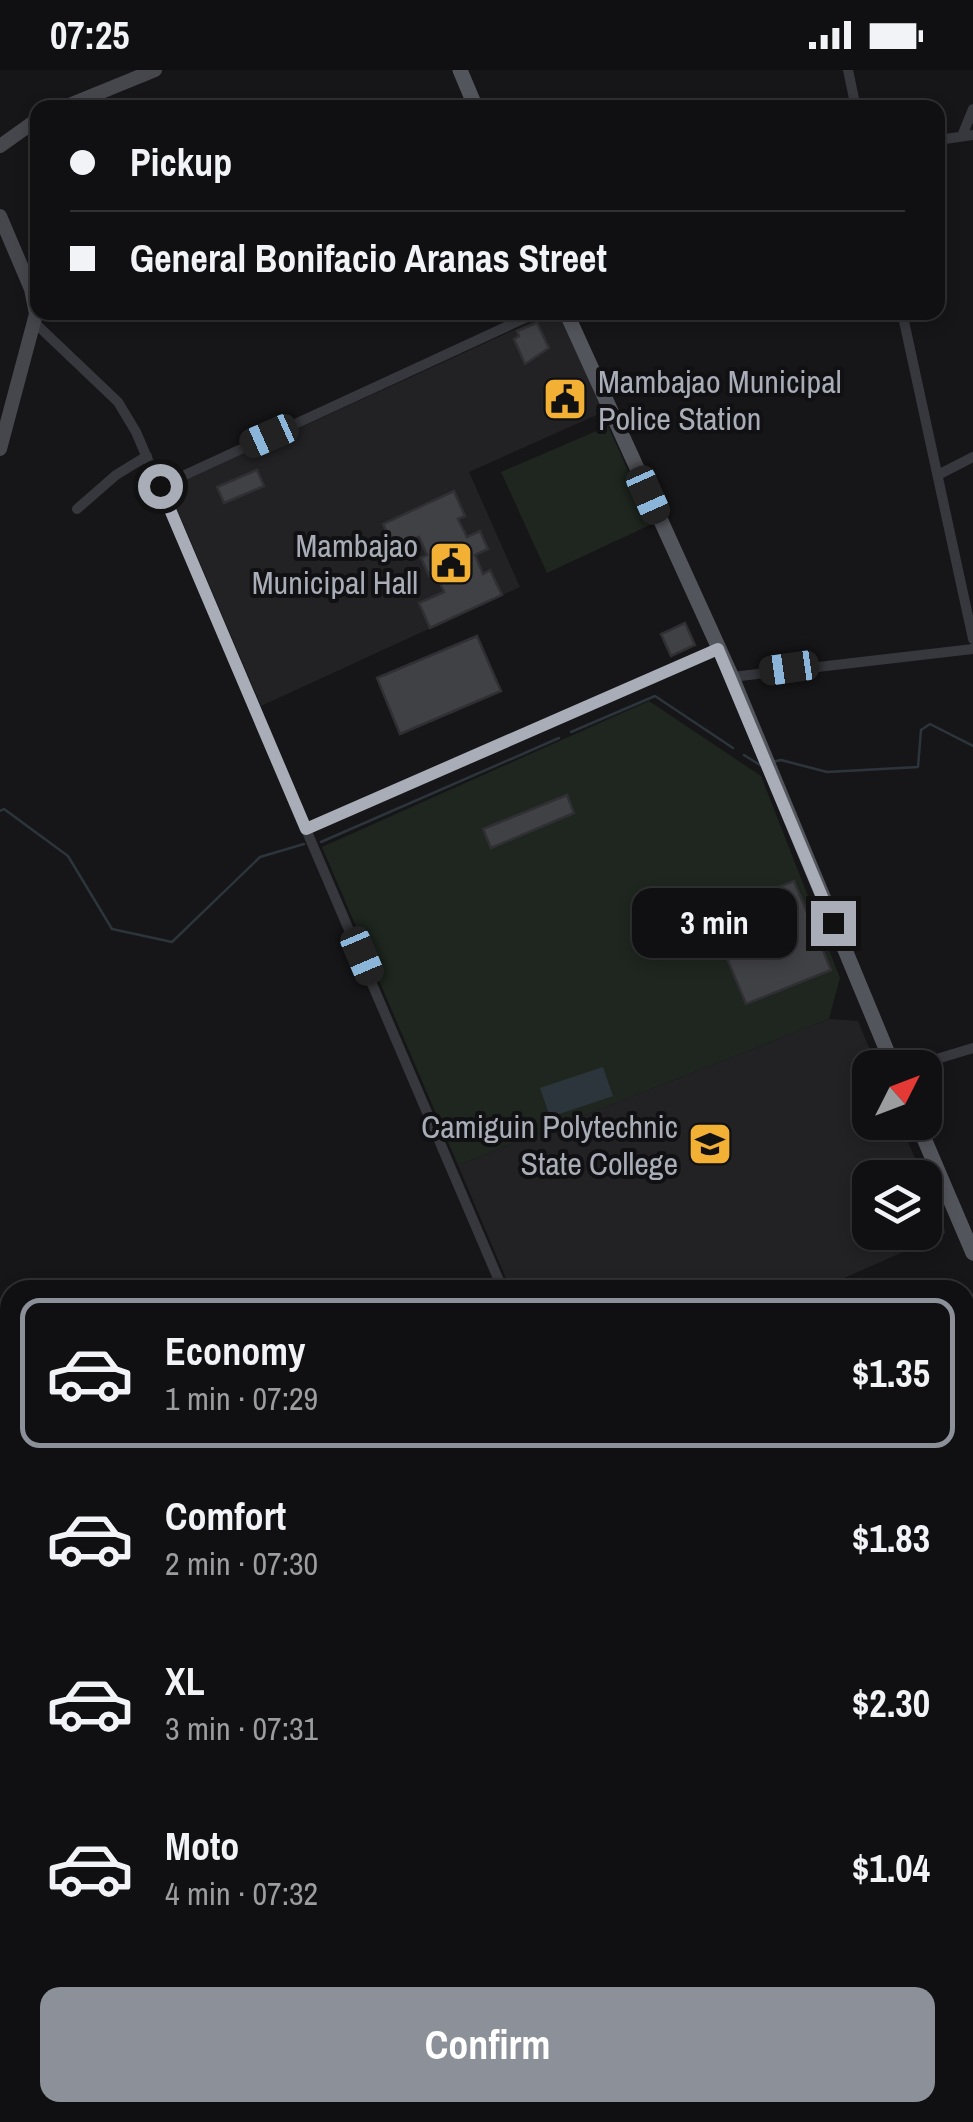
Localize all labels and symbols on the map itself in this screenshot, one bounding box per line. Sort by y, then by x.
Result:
place label: Mambajao Municipal Police Station [598,360,842,440]
public building icon: Mambajao Municipal Police Station [542,376,588,422]
car [235,410,303,462]
car [622,461,674,529]
route start [138,464,183,509]
place label: Mambajao Municipal Hall [252,524,418,604]
public building icon: Mambajao Municipal Hall [428,540,474,586]
car [757,649,821,687]
callout: 3 min [633,888,798,958]
route end [811,901,856,946]
car [336,923,388,989]
north arrow [852,1050,942,1140]
place label: Camiguin Polytechnic State College [421,1105,678,1185]
school or university icon: Camiguin Polytechnic State College [687,1121,733,1167]

